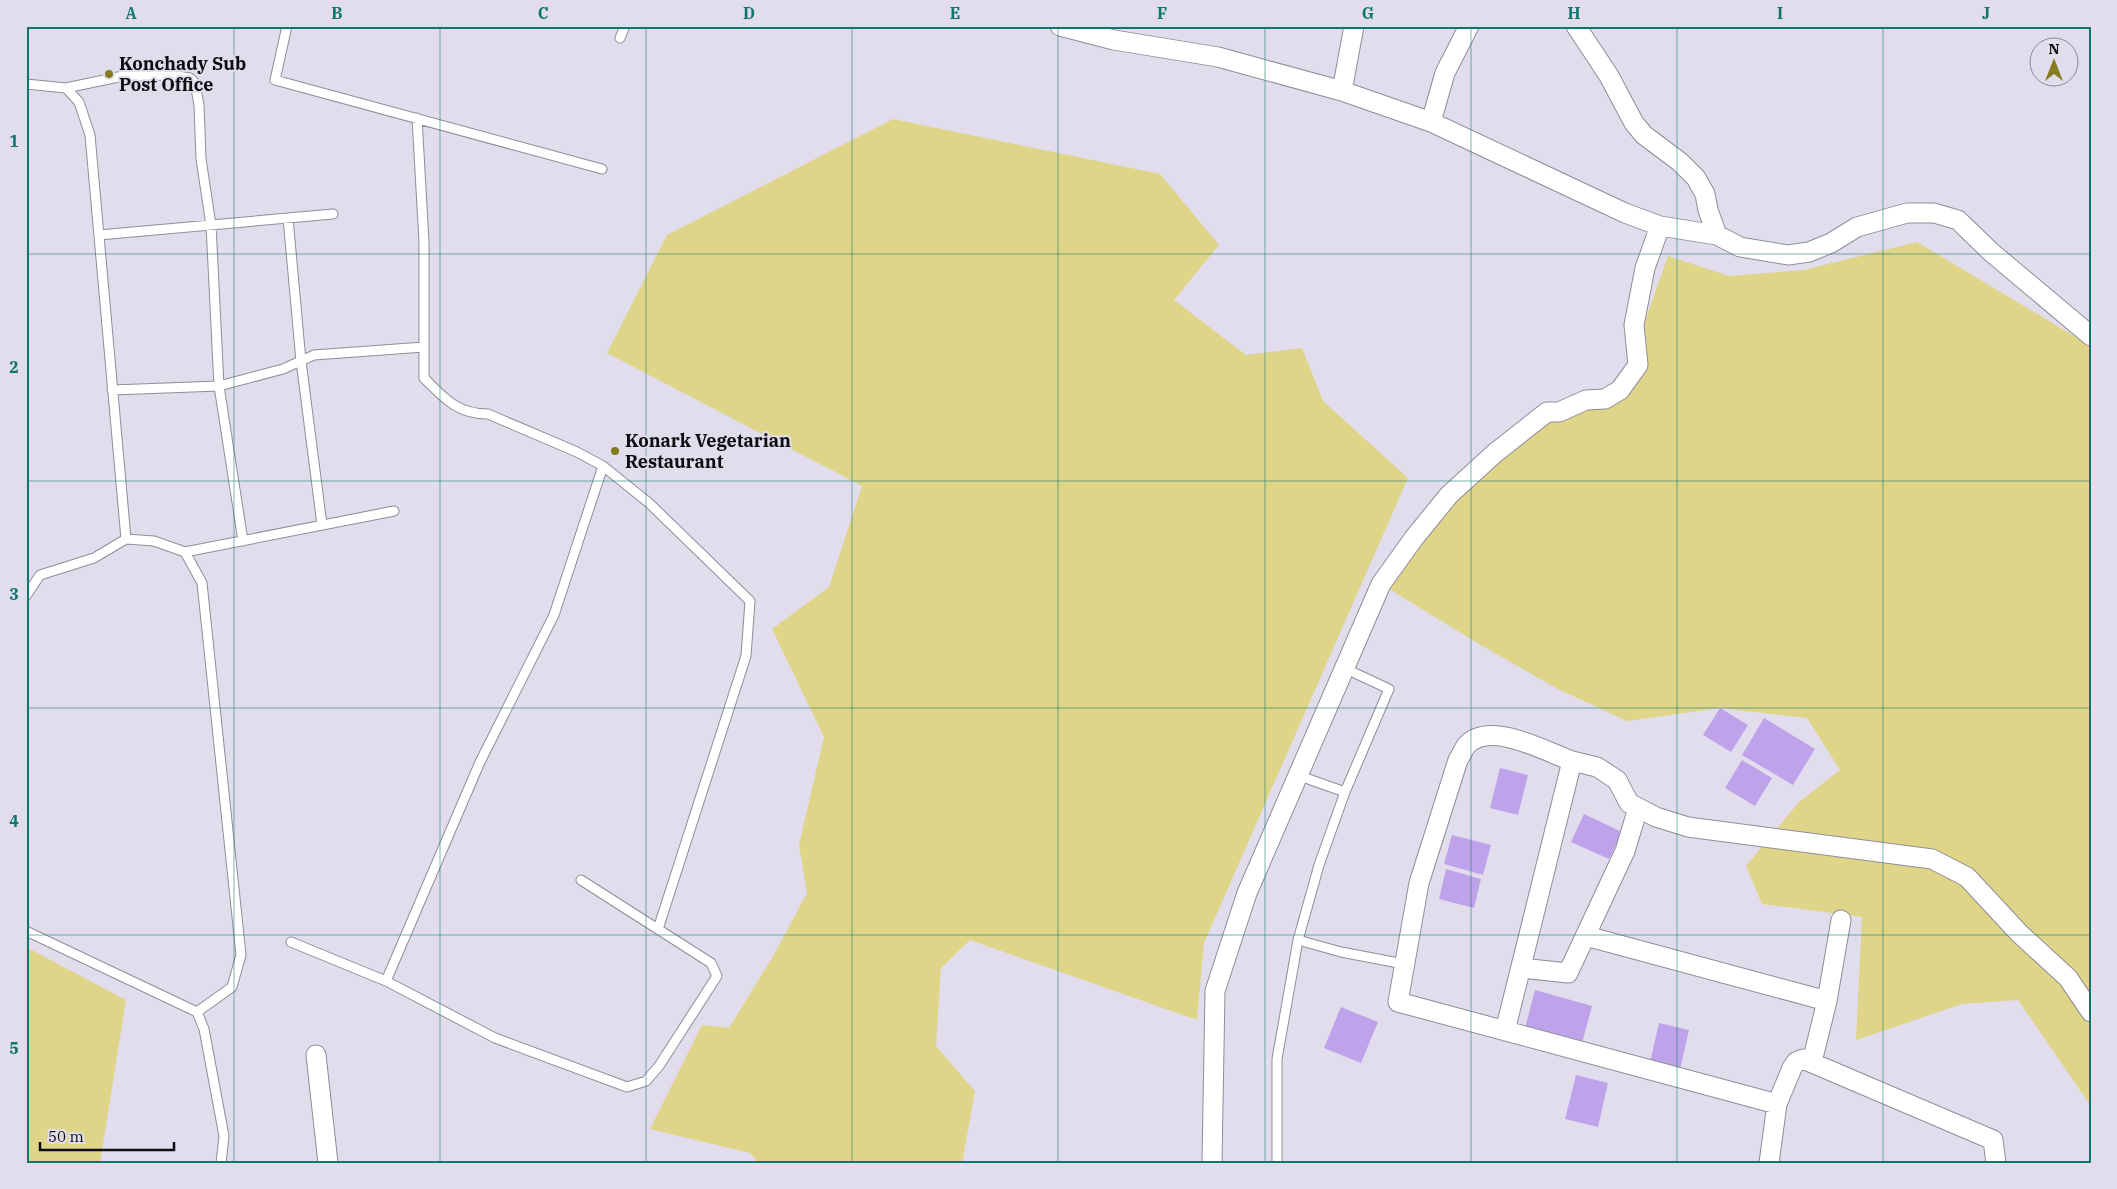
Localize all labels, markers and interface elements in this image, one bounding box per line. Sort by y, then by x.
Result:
text: A [125,3,137,23]
text: B [331,3,343,23]
text: C [538,3,548,23]
text: D [743,3,755,23]
text: E [950,3,960,23]
text: F [1157,3,1167,23]
text: G [1362,3,1374,23]
text: H [1568,3,1581,23]
text: I [1777,3,1783,23]
text: J [1982,3,1990,23]
north arrow [2030,38,2080,88]
text: N [2048,40,2060,58]
place label: Konchady Sub Post Office [119,52,246,96]
marker: Konchady Sub Post Office [103,68,115,80]
text: 1 [9,131,19,151]
text: 2 [9,357,19,377]
place label: Konark Vegetarian Restaurant [625,429,791,473]
marker: Konark Vegetarian Restaurant [609,445,621,457]
text: 3 [9,584,19,604]
text: 4 [9,811,19,831]
text: 5 [9,1038,19,1058]
scale bar [40,1119,174,1151]
text: 50 m [48,1127,84,1146]

